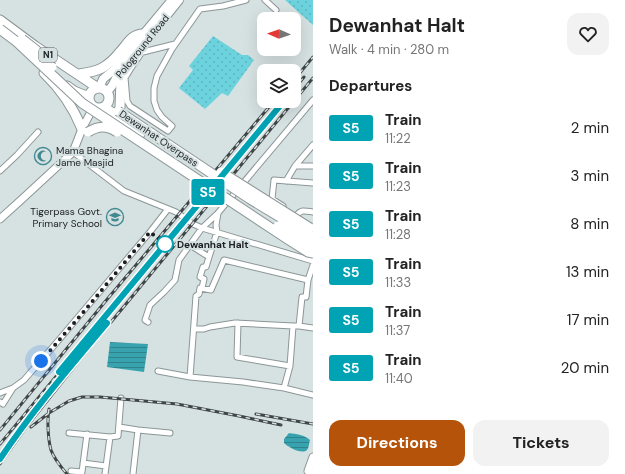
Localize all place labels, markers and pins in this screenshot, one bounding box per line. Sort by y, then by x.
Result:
place label: Mama Bhagina Jame Masjid [56,144,123,169]
mosque icon: Mama Bhagina Jame Masjid [33,146,53,166]
place label: Tigerpass Govt. Primary School [30,205,102,230]
school or university icon: Tigerpass Govt. Primary School [105,207,125,227]
marker: Dewanhat Halt [156,235,174,253]
place label: Dewanhat Halt [177,238,249,251]

